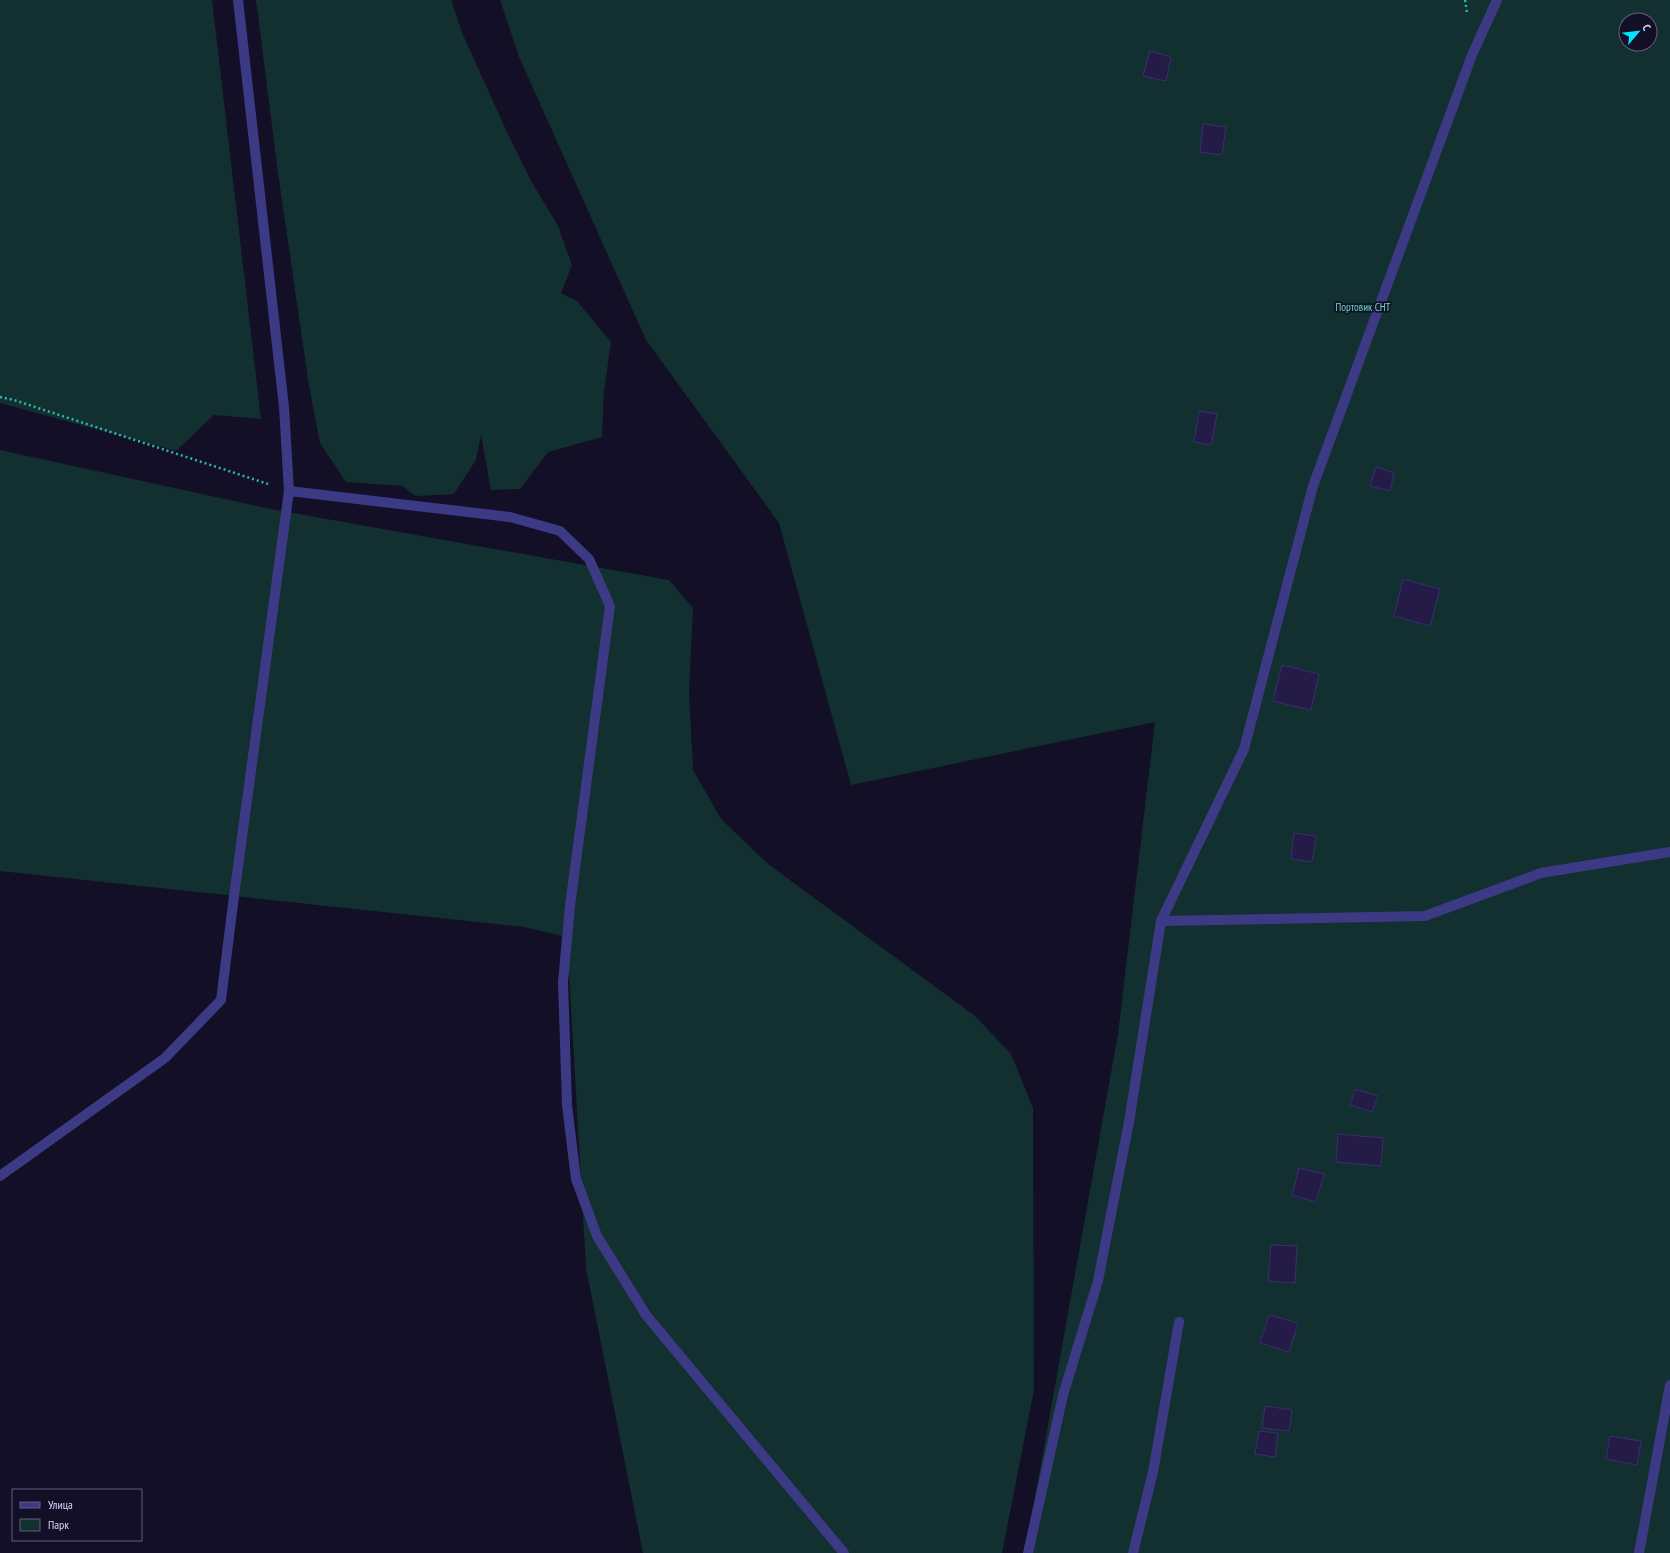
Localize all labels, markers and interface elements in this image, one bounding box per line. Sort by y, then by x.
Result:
north arrow [1618,12,1658,52]
text: С [1639,22,1654,33]
park label: Портовик СНТ [1335,300,1391,314]
legend [12,1489,142,1541]
text: Улица [48,1497,73,1512]
text: Парк [48,1517,69,1532]

